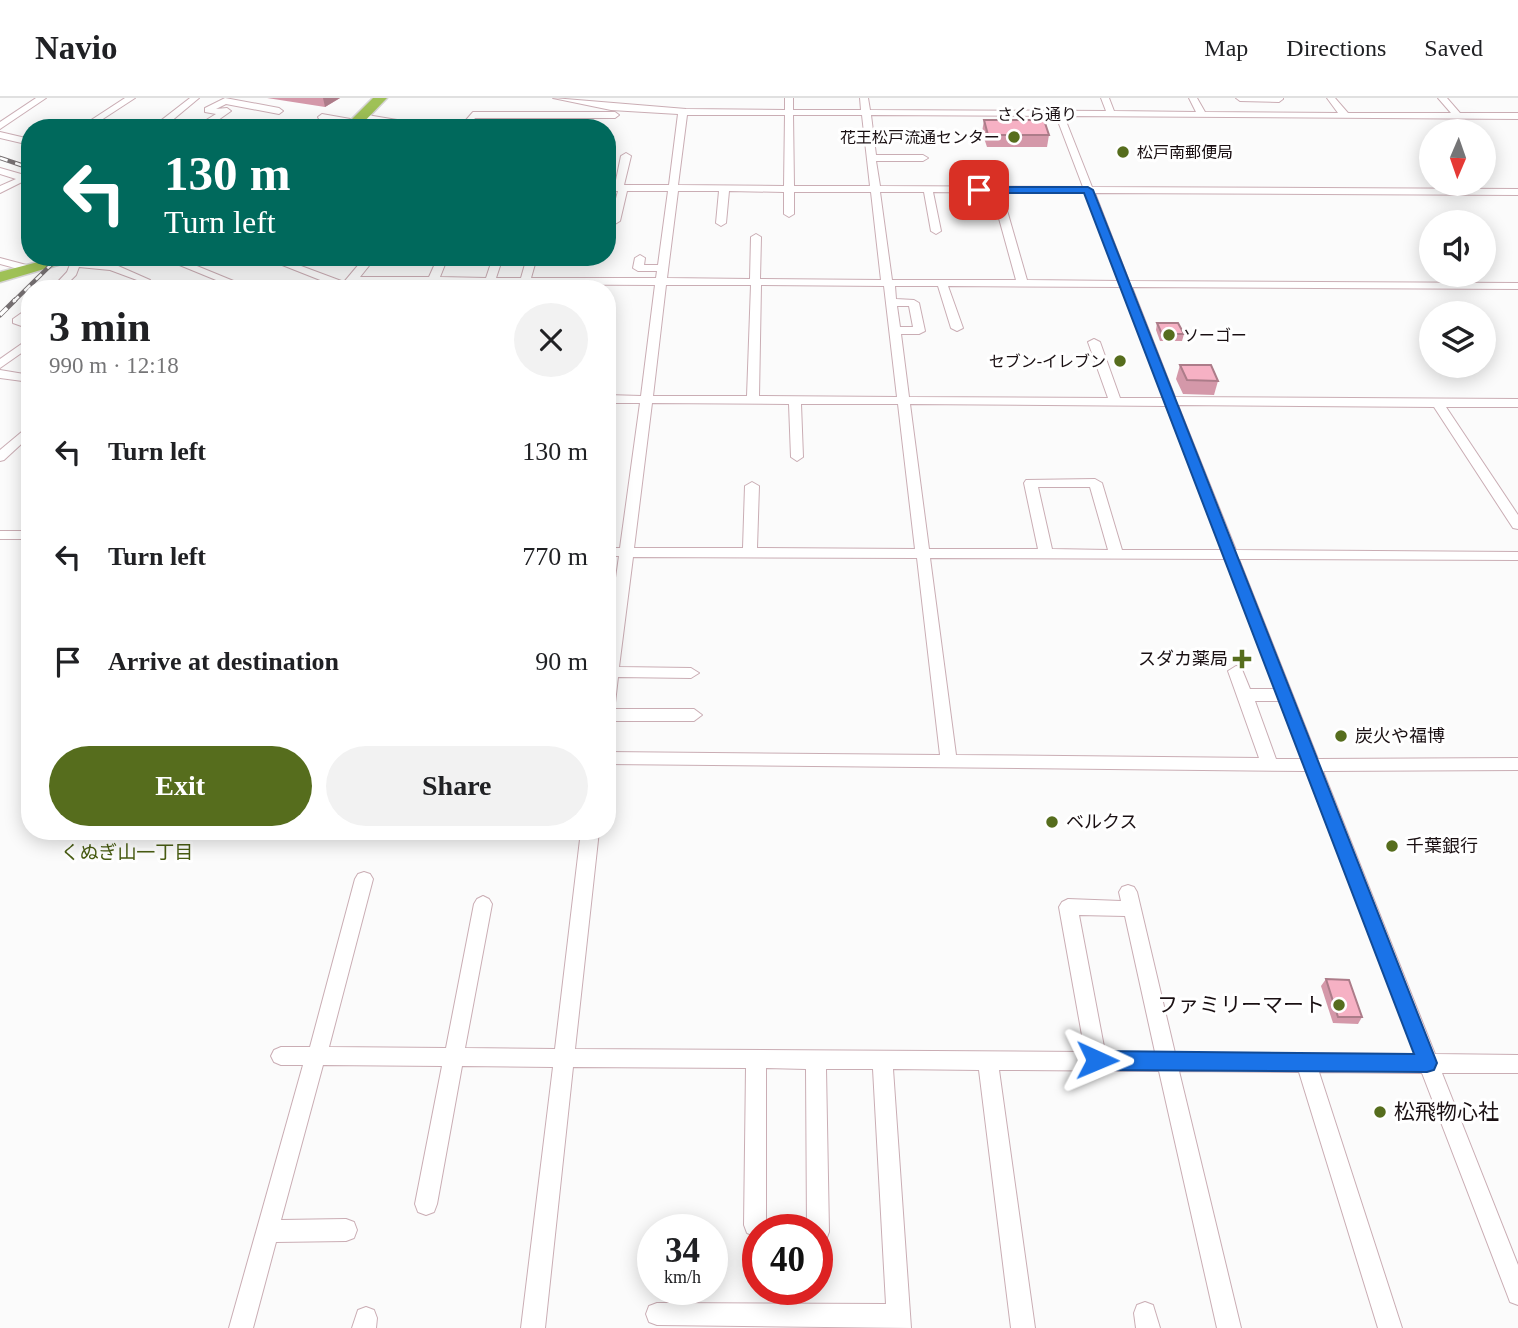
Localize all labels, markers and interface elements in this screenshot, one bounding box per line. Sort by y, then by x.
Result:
text: Navio [35,30,118,66]
text: Map [1204,35,1248,61]
text: Directions [1286,35,1386,61]
text: Saved [1424,35,1483,61]
street label: さくら通り [997,106,1077,123]
north arrow [1419,119,1496,196]
map controls [1419,119,1496,378]
place label: 花王松戸流通センター [840,129,1000,146]
marker: 花王松戸流通センター [1006,129,1022,145]
marker: 松戸南郵便局 [1115,144,1131,160]
place label: 松戸南郵便局 [1137,144,1233,161]
text: 130 m [164,146,291,201]
icon: left [49,147,140,238]
pin [949,160,1009,220]
icon: arrive [960,171,998,209]
text: Turn left [164,204,276,240]
button: sound [1419,210,1496,287]
button: layers [1419,301,1496,378]
button: close [514,303,588,377]
text: 3 min [49,304,151,350]
marker: ソーゴー [1161,327,1177,343]
place label: ソーゴー [1183,327,1247,344]
text: 990 m · 12:18 [49,353,179,378]
place label: セブン-イレブン [989,353,1106,370]
marker: セブン-イレブン [1112,353,1128,369]
icon: left [49,433,87,471]
text: Turn left [108,437,206,466]
text: 130 m [522,437,588,466]
icon: left [49,538,87,576]
text: Turn left [108,542,206,571]
text: 770 m [522,542,588,571]
icon: arrive [49,643,87,681]
text: Arrive at destination [108,647,339,676]
text: 90 m [535,647,588,676]
place label: スダカ薬局 [1138,649,1228,669]
marker: スダカ薬局 [1234,651,1250,667]
place label: 炭火や福博 [1355,726,1445,746]
marker: 炭火や福博 [1333,728,1349,744]
button: Exit [49,746,312,826]
button: Share [326,746,588,826]
place label: ベルクス [1066,812,1137,832]
marker: ベルクス [1044,814,1060,830]
place label: 千葉銀行 [1406,836,1478,856]
marker: 千葉銀行 [1384,838,1400,854]
district label: くぬぎ山一丁目 [61,842,193,863]
place label: ファミリーマート [1157,993,1325,1017]
marker: ファミリーマート [1331,997,1347,1013]
position arrow [1060,1023,1134,1097]
place label: 松飛物心社 [1394,1100,1499,1124]
marker: 松飛物心社 [1372,1104,1388,1120]
speed limit sign: 40 [742,1214,833,1305]
text: 34 [665,1231,700,1270]
text: km/h [664,1267,701,1287]

